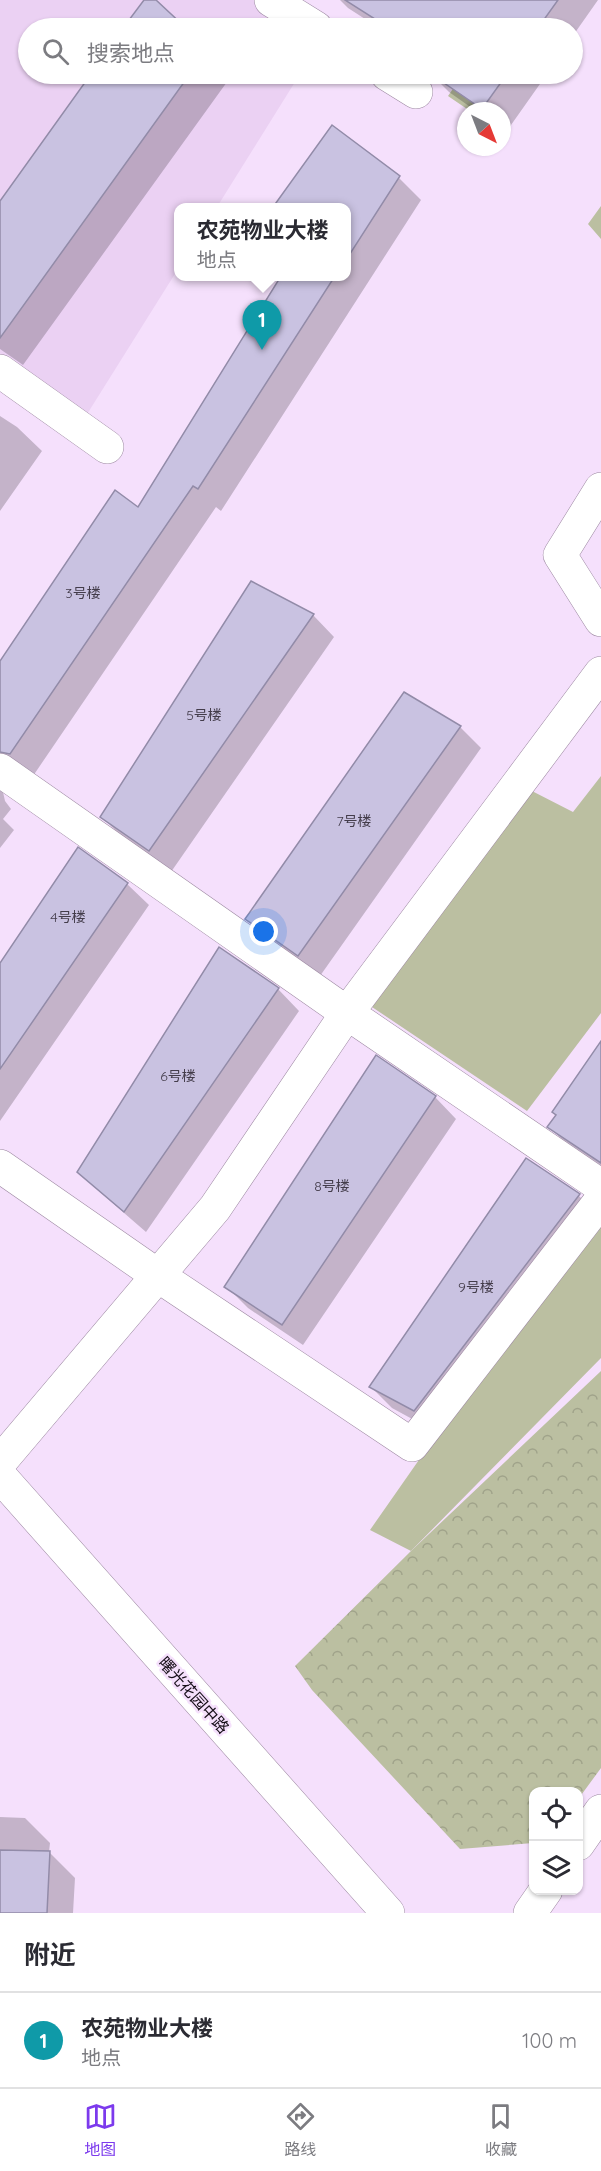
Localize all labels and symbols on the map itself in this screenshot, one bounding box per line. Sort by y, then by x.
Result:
north arrow [457,102,511,156]
pin: 1 [242,300,282,350]
house number: 3号楼 [65,584,101,602]
house number: 5号楼 [186,706,222,724]
house number: 7号楼 [336,812,372,830]
house number: 4号楼 [50,908,86,926]
your location [249,917,278,946]
house number: 6号楼 [160,1067,196,1085]
house number: 8号楼 [314,1177,350,1195]
house number: 9号楼 [458,1278,494,1296]
street label: 曙光花园中路 [154,1653,234,1737]

